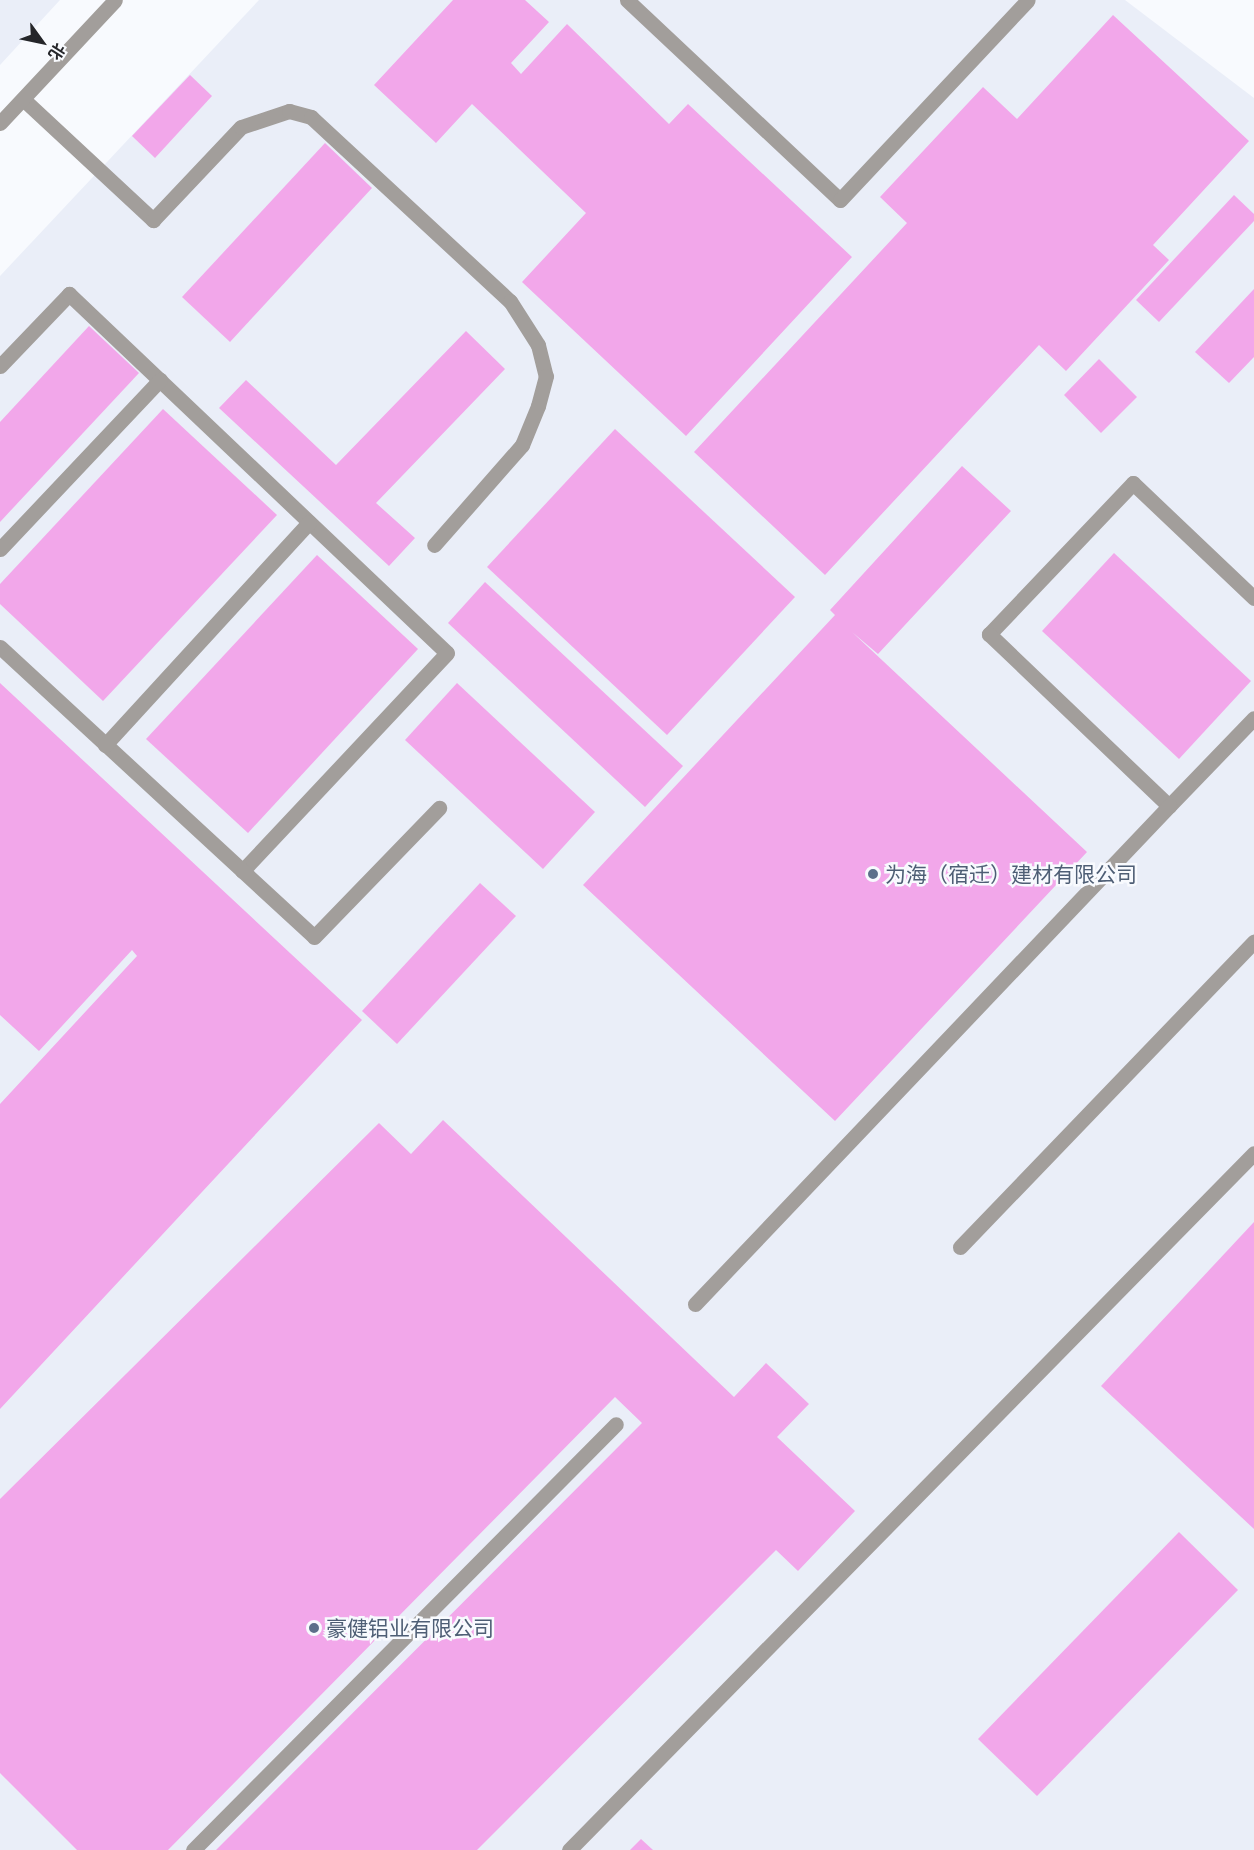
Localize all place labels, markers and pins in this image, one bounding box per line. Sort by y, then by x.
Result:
place label: 为海（宿迁）建材有限公司 [885,861,1137,887]
marker: 为海（宿迁）建材有限公司 [866,867,880,881]
place label: 豪健铝业有限公司 [326,1615,494,1641]
marker: 豪健铝业有限公司 [307,1621,321,1635]

